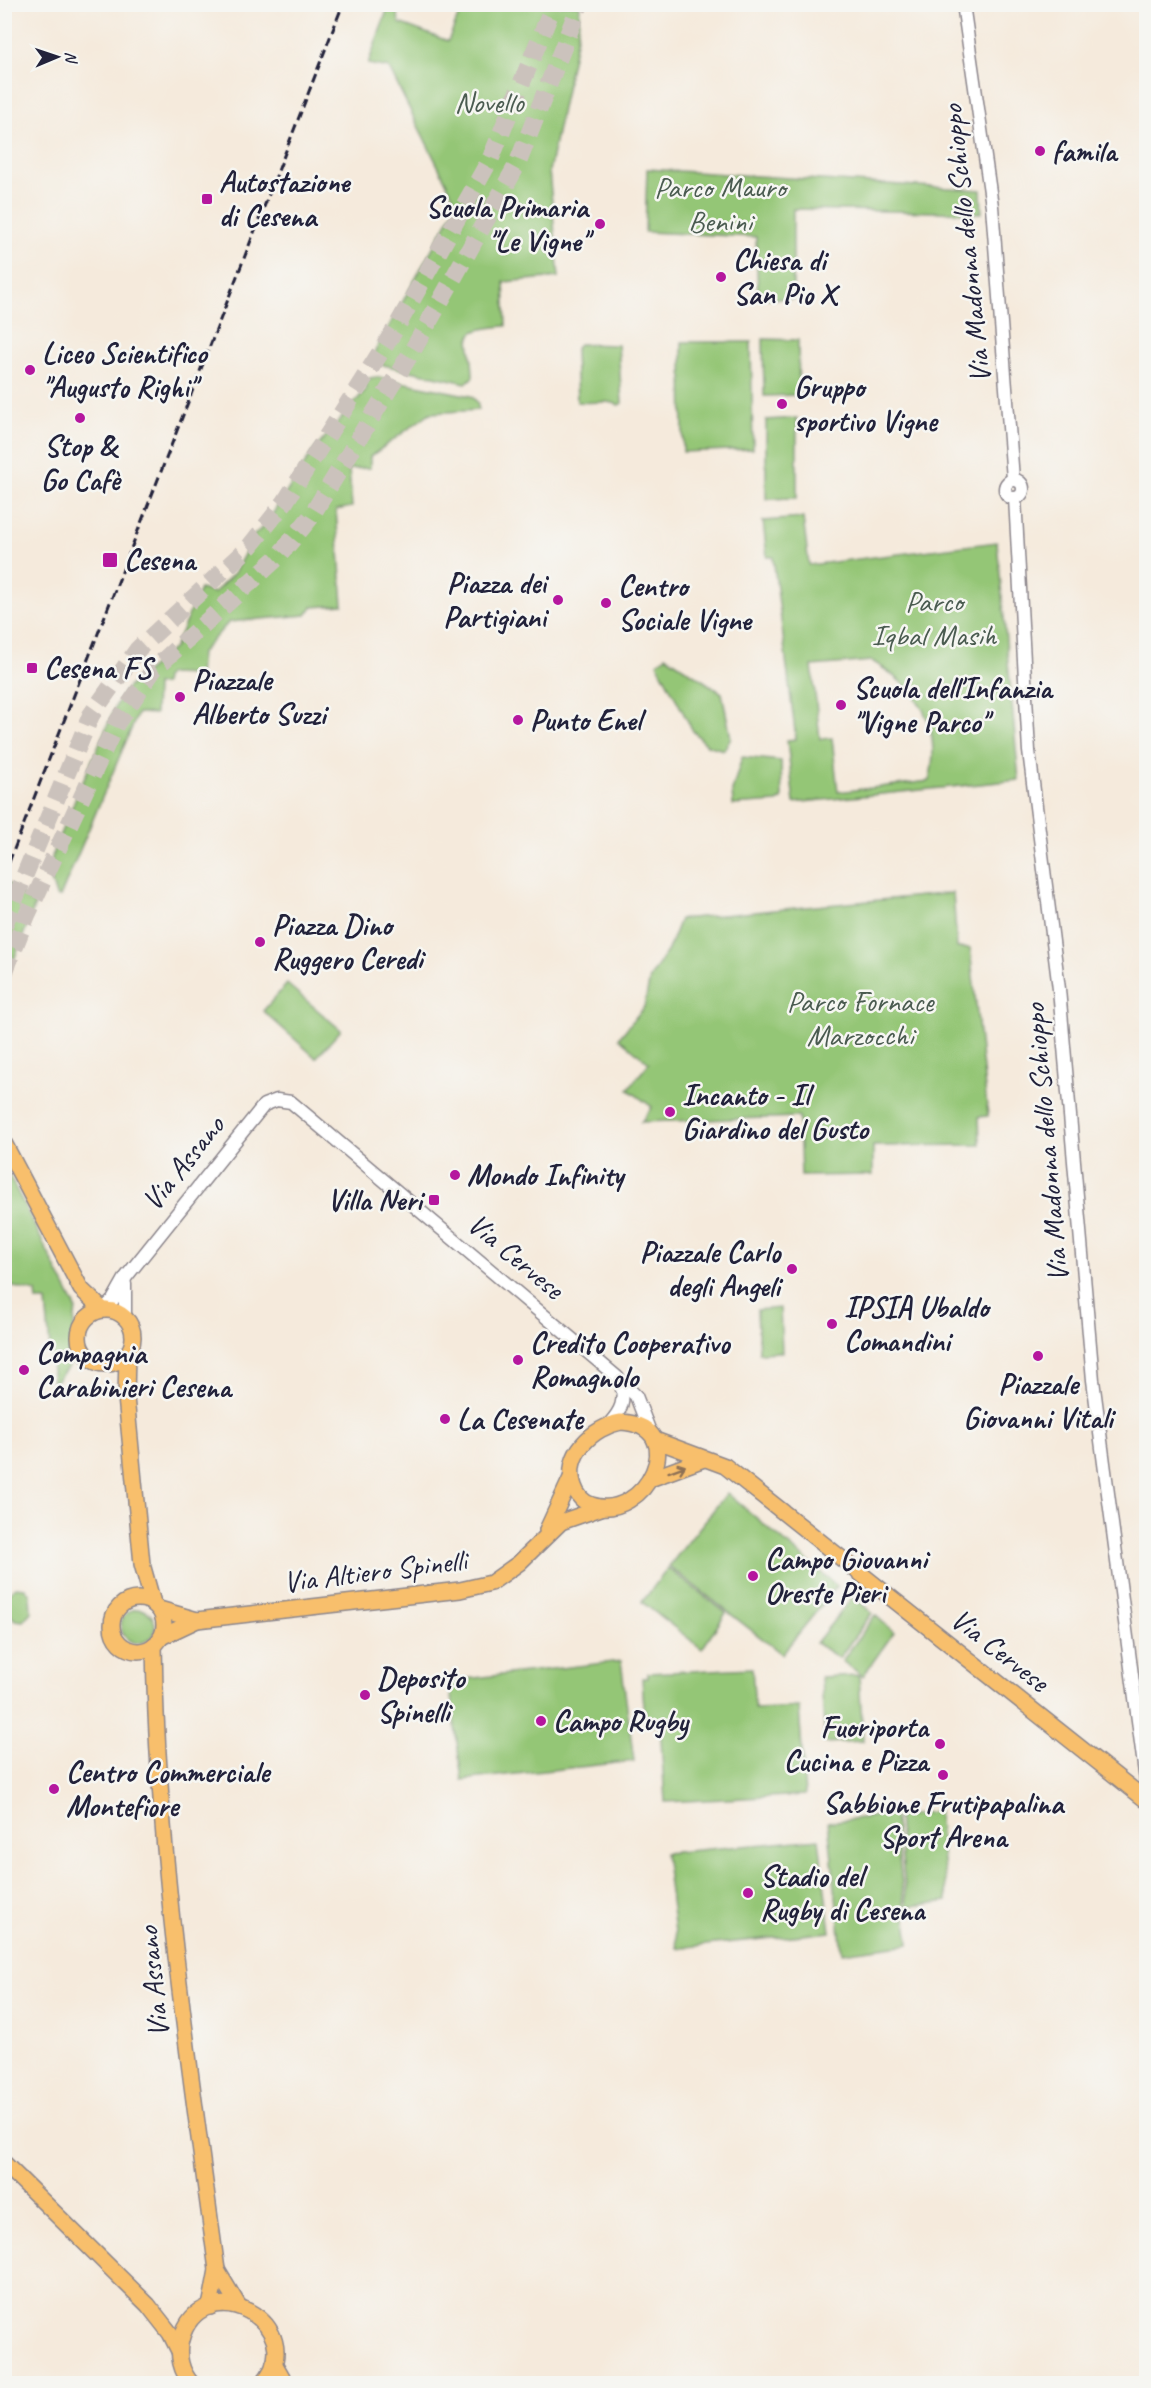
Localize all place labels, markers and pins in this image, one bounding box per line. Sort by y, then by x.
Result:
place label: famila [1052,132,1119,170]
marker: famila [1033,144,1047,158]
place label: Autostazione di Cesena [219,163,351,235]
place label: Scuola Primaria "Le Vigne" [426,188,595,260]
marker: Autostazione di Cesena [200,192,214,206]
marker: Scuola Primaria "Le Vigne" [593,217,607,231]
place label: Chiesa di San Pio X [733,241,841,313]
marker: Chiesa di San Pio X [714,270,728,284]
place label: Liceo Scientifico "Augusto Righi" [42,334,209,406]
marker: Liceo Scientifico "Augusto Righi" [23,363,37,377]
place label: Gruppo sportivo Vigne [794,368,939,440]
marker: Gruppo sportivo Vigne [775,397,789,411]
marker: Stop & Go Cafè [73,411,87,425]
place label: Stop & Go Cafè [41,427,123,499]
place label: Cesena [124,541,198,579]
marker: Cesena [101,551,119,569]
place label: Piazza dei Partigiani [443,564,550,636]
place label: Centro Sociale Vigne [618,567,753,639]
marker: Piazza dei Partigiani [551,593,565,607]
marker: Centro Sociale Vigne [599,596,613,610]
place label: Cesena FS [44,649,155,687]
marker: Cesena FS [25,661,39,675]
place label: Piazzale Alberto Suzzi [192,661,330,733]
place label: Scuola dell'Infanzia "Vigne Parco" [853,669,1054,741]
marker: Piazzale Alberto Suzzi [173,690,187,704]
marker: Scuola dell'Infanzia "Vigne Parco" [834,698,848,712]
place label: Punto Enel [530,701,647,739]
marker: Punto Enel [511,713,525,727]
place label: Piazza Dino Ruggero Ceredi [272,906,427,978]
marker: Piazza Dino Ruggero Ceredi [253,935,267,949]
place label: Incanto - Il Giardino del Gusto [682,1076,870,1148]
marker: Incanto - Il Giardino del Gusto [663,1105,677,1119]
place label: Mondo Infinity [467,1156,626,1194]
marker: Mondo Infinity [448,1168,462,1182]
place label: Villa Neri [327,1181,426,1219]
marker: Villa Neri [427,1193,441,1207]
place label: Piazzale Carlo degli Angeli [640,1233,784,1305]
marker: Piazzale Carlo degli Angeli [785,1262,799,1276]
place label: IPSIA Ubaldo Comandini [844,1288,992,1360]
marker: IPSIA Ubaldo Comandini [825,1317,839,1331]
place label: Credito Cooperativo Romagnolo [530,1324,731,1396]
place label: Compagnia Carabinieri Cesena [36,1334,233,1406]
marker: Piazzale Giovanni Vitali [1031,1349,1045,1363]
marker: Credito Cooperativo Romagnolo [511,1353,525,1367]
marker: Compagnia Carabinieri Cesena [17,1363,31,1377]
place label: Piazzale Giovanni Vitali [963,1365,1117,1437]
place label: La Cesenate [457,1400,585,1438]
marker: La Cesenate [438,1412,452,1426]
place label: Campo Giovanni Oreste Pieri [765,1540,931,1612]
marker: Campo Giovanni Oreste Pieri [746,1569,760,1583]
place label: Deposito Spinelli [377,1659,466,1731]
marker: Deposito Spinelli [358,1688,372,1702]
place label: Campo Rugby [553,1702,690,1741]
place label: Fuoriporta Cucina e Pizza [784,1708,931,1780]
marker: Campo Rugby [534,1714,548,1728]
marker: Fuoriporta Cucina e Pizza [933,1737,947,1751]
place label: Centro Commerciale Montefiore [66,1753,272,1825]
marker: Sabbione Frutipapalina Sport Arena [936,1768,950,1782]
marker: Centro Commerciale Montefiore [47,1782,61,1796]
place label: Sabbione Frutipapalina Sport Arena [823,1784,1066,1856]
place label: Stadio del Rugby di Cesena [760,1857,927,1929]
marker: Stadio del Rugby di Cesena [741,1886,755,1900]

